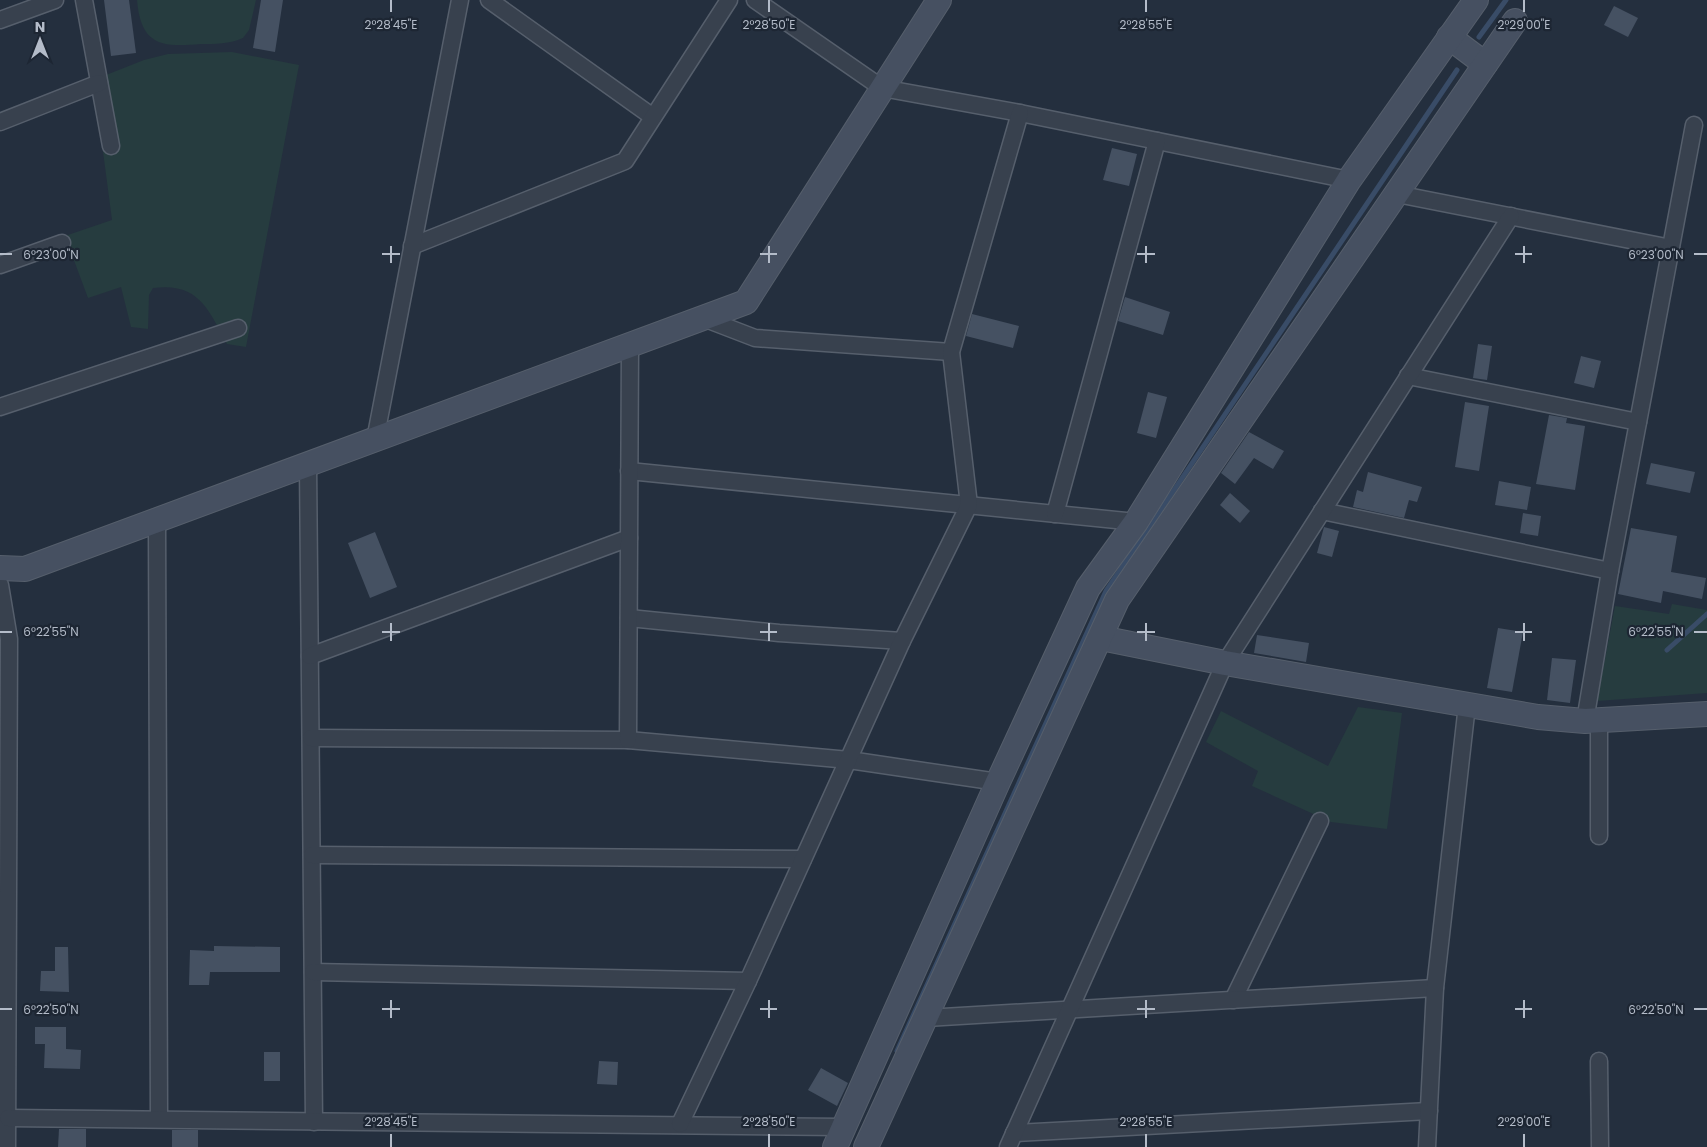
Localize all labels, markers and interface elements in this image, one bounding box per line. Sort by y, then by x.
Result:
north arrow [15,15,65,65]
text: 2°28'45"E [365,16,417,33]
text: 2°28'50"E [743,16,795,33]
text: 2°28'55"E [1120,16,1172,33]
text: 2°29'00"E [1498,16,1550,33]
text: N [35,17,45,37]
text: 6°23'00"N [23,246,79,263]
text: 6°23'00"N [1628,246,1684,263]
text: 6°22'55"N [23,623,79,640]
text: 6°22'55"N [1628,623,1684,640]
text: 6°22'50"N [23,1001,79,1018]
text: 6°22'50"N [1628,1001,1684,1018]
text: 2°28'45"E [365,1113,417,1130]
text: 2°28'50"E [743,1113,795,1130]
text: 2°28'55"E [1120,1113,1172,1130]
text: 2°29'00"E [1498,1113,1550,1130]

